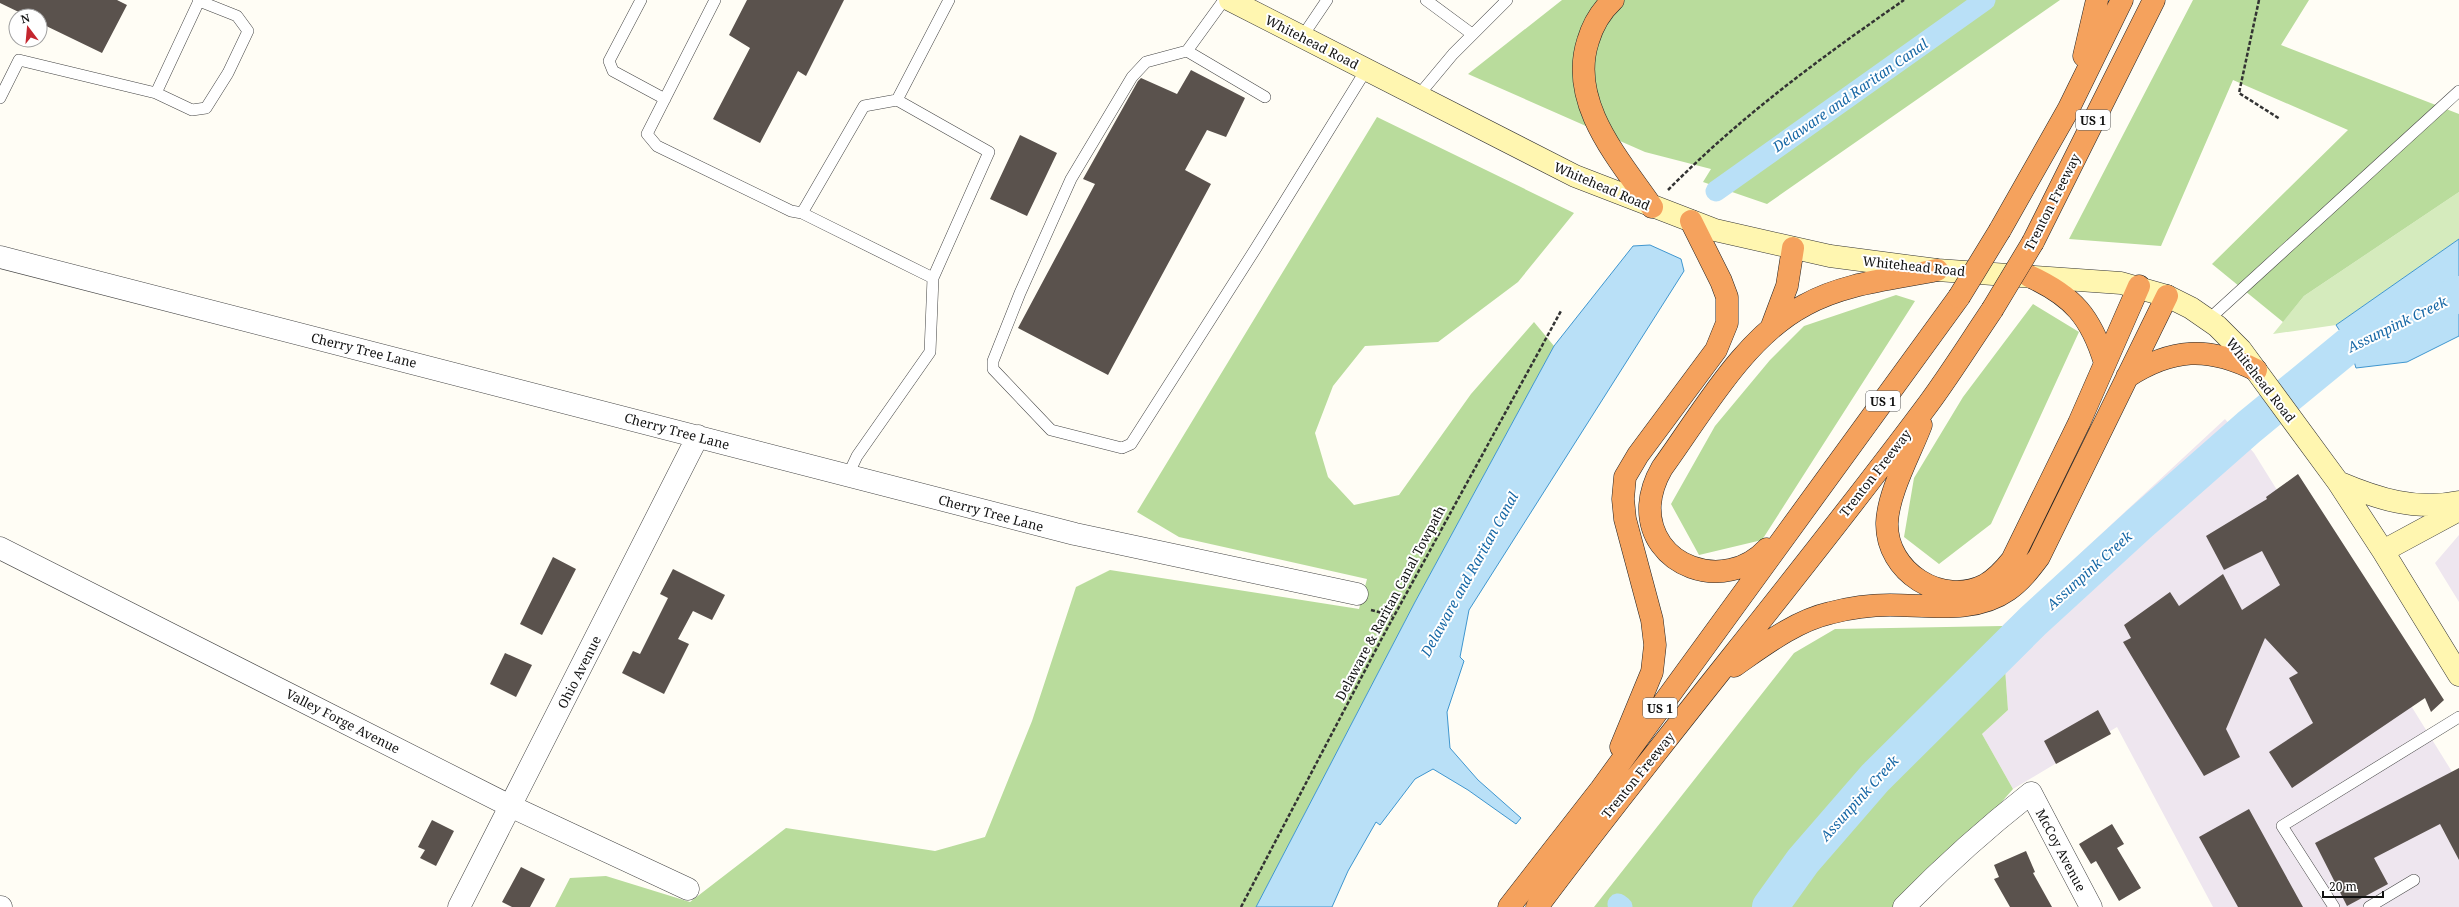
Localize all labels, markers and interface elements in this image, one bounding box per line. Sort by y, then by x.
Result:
north arrow [8,8,48,48]
text: N [19,9,32,26]
street label: Whitehead Road [1262,11,1362,73]
water label: Delaware and Raritan Canal [1768,34,1932,156]
road number: US 1 [2076,110,2110,130]
street label: Trenton Freeway [2020,150,2085,254]
street label: Whitehead Road [1551,158,1653,214]
street label: Whitehead Road [1862,252,1966,280]
water label: Assunpink Creek [2343,291,2451,357]
street label: Cherry Tree Lane [309,328,419,372]
street label: Whitehead Road [2222,334,2300,426]
road number: US 1 [1866,391,1900,411]
street label: Cherry Tree Lane [622,408,732,454]
street label: Trenton Freeway [1835,425,1915,521]
water label: Delaware and Raritan Canal [1415,488,1523,660]
street label: Cherry Tree Lane [936,490,1046,536]
street label: Delaware & Raritan Canal Towpath [1331,502,1449,704]
water label: Assunpink Creek [2041,526,2137,614]
street label: Ohio Avenue [553,633,605,711]
street label: Valley Forge Avenue [283,684,403,758]
road number: US 1 [1643,698,1677,718]
street label: Trenton Freeway [1597,727,1679,822]
water label: Assunpink Creek [1815,750,1903,846]
street label: McCoy Avenue [2032,806,2090,894]
scale bar [2323,873,2383,899]
text: 20 m [2329,878,2357,895]

